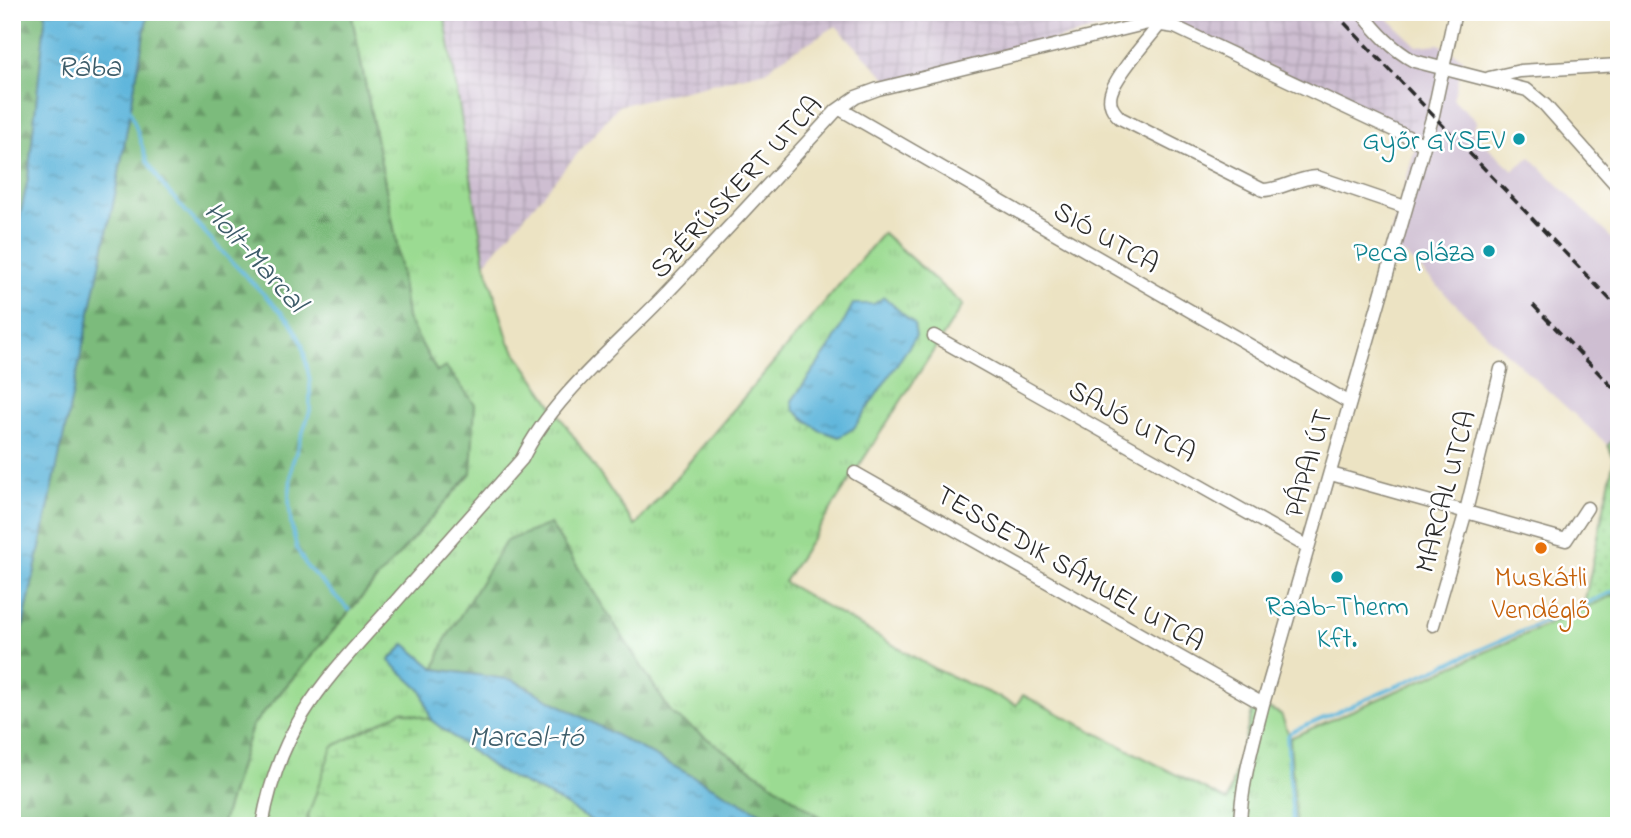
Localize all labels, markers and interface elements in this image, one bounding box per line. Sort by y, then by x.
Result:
water label: Rába [57,47,122,91]
street label: SZÉRŰSKERT UTCA [642,88,834,289]
place label: Győr GYSEV [1362,122,1506,163]
marker: Győr GYSEV [1511,131,1527,147]
water label: Holt-Marcal [192,192,319,326]
street label: SIÓ UTCA [1045,192,1166,286]
place label: Peca pláza [1353,234,1475,275]
marker: Peca pláza [1481,243,1497,259]
street label: SAJÓ UTCA [1060,371,1203,475]
street label: PÁPAI ÚT [1275,405,1345,523]
street label: MARCAL UTCA [1406,406,1489,578]
street label: TESSEDIK SÁMUEL UTCA [927,476,1211,664]
marker: Muskátli Vendéglő [1533,540,1549,556]
place label: Muskátli Vendéglő [1491,559,1590,632]
marker: Raab-Therm Kft. [1329,569,1345,585]
place label: Raab-Therm Kft. [1265,588,1409,661]
water label: Marcal-tó [468,717,585,761]

